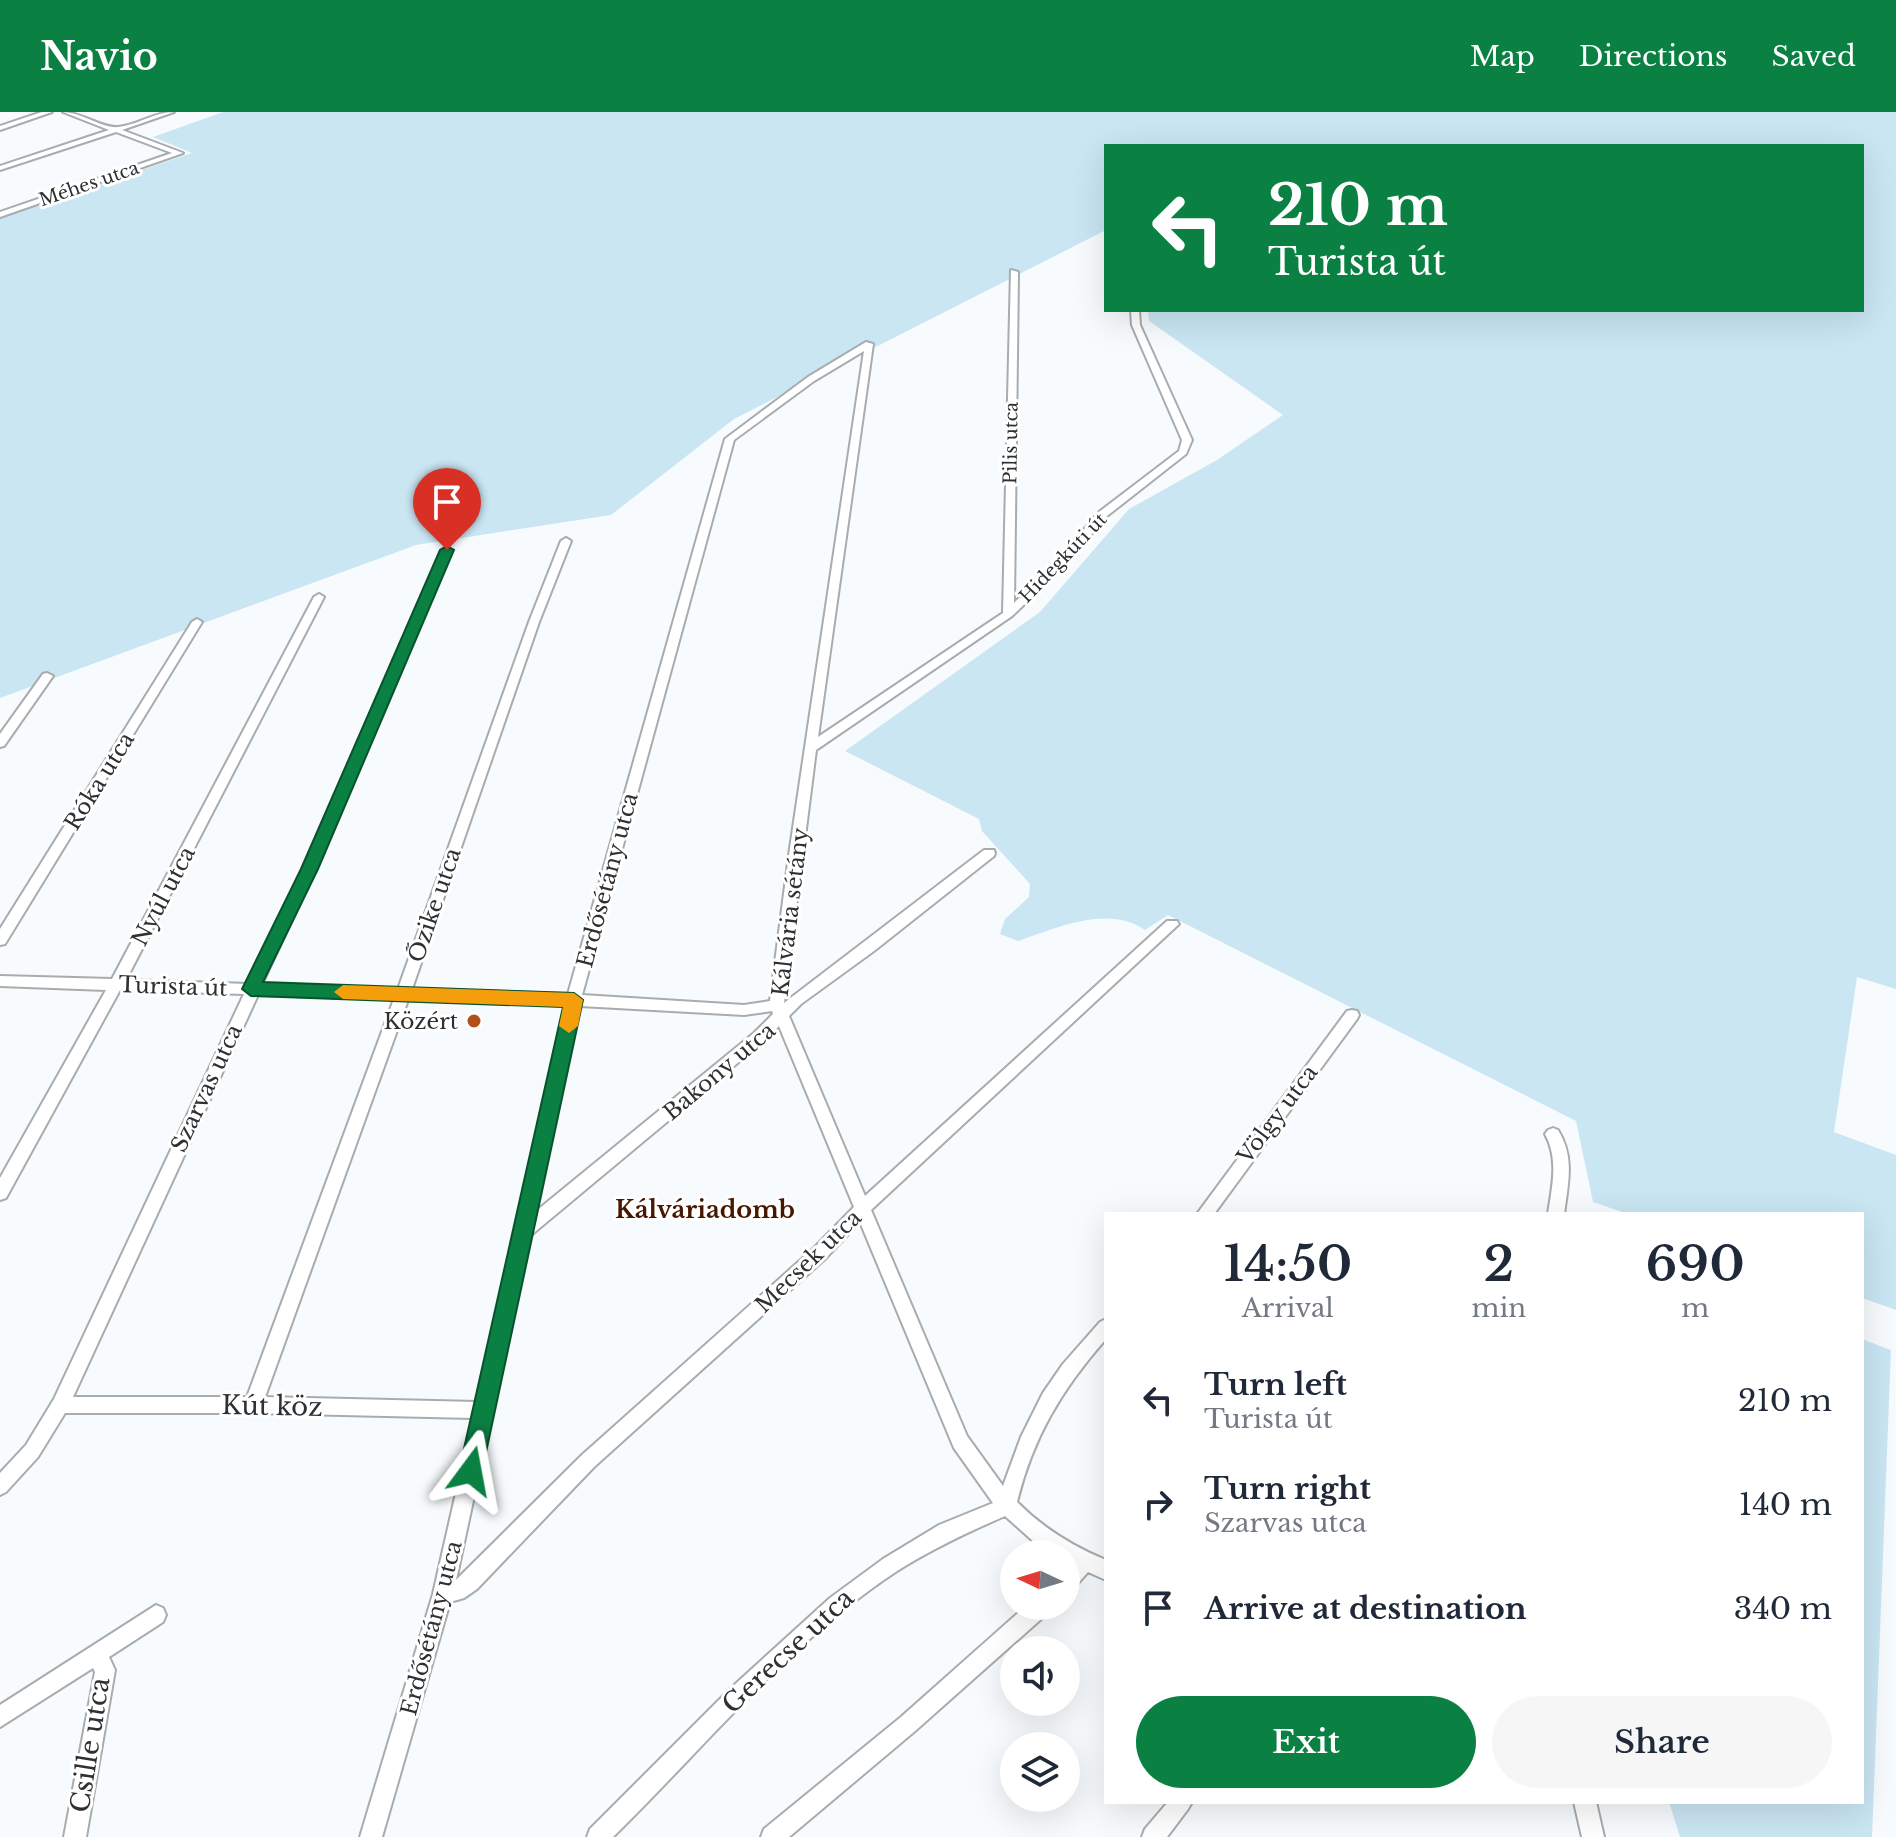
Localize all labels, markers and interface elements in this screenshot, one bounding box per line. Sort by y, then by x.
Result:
text: Navio [40,33,158,80]
text: Map [1470,39,1535,74]
text: Directions [1579,39,1728,74]
text: Saved [1772,39,1856,74]
street label: Méhes utca [36,157,142,211]
text: 210 m [1268,171,1448,240]
icon: left [1136,176,1240,280]
text: Turista út [1268,240,1446,285]
street label: Pilis utca [999,402,1023,484]
pin [413,468,481,550]
icon: arrive [425,480,469,524]
street label: Hidegkúti út [1015,508,1111,607]
street label: Róka utca [59,727,141,835]
street label: Erdősétány utca [571,789,644,971]
street label: Kálvária sétány [767,826,814,998]
street label: Nyúl utca [126,841,201,950]
street label: Őzike utca [401,843,467,966]
street label: Turista út [118,971,228,1002]
place label: Közért [384,1008,459,1035]
marker: Közért [465,1012,483,1030]
street label: Bakony utca [658,1016,781,1126]
street label: Szarvas utca [165,1019,248,1156]
street label: Völgy utca [1231,1059,1324,1170]
district label: Kálváriadomb [615,1195,795,1224]
street label: Mecsek utca [750,1203,868,1319]
text: 14:50 [1223,1234,1352,1294]
text: 2 [1484,1234,1514,1294]
text: 690 [1645,1234,1745,1294]
text: Arrival [1242,1292,1334,1324]
text: min [1472,1292,1526,1324]
text: m [1681,1292,1709,1324]
text: Turn left [1204,1366,1347,1403]
icon: left [1136,1378,1180,1422]
text: 210 m [1738,1382,1832,1419]
street label: Kút köz [221,1389,323,1423]
text: Turista út [1204,1403,1333,1435]
position arrow [429,1429,513,1513]
text: Turn right [1204,1470,1371,1507]
icon: right [1136,1482,1180,1526]
text: 140 m [1739,1486,1832,1523]
text: Szarvas utca [1204,1507,1367,1539]
street label: Erdősétány utca [395,1537,468,1719]
north arrow [1000,1540,1080,1620]
map controls [1000,1540,1080,1812]
street label: Gerecse utca [716,1582,861,1720]
icon: arrive [1136,1586,1180,1630]
text: Arrive at destination [1204,1590,1527,1627]
text: 340 m [1734,1590,1832,1627]
button: sound [1000,1636,1080,1716]
street label: Csille utca [64,1675,117,1815]
button: Exit [1136,1696,1476,1788]
button: Share [1492,1696,1832,1788]
button: layers [1000,1732,1080,1812]

